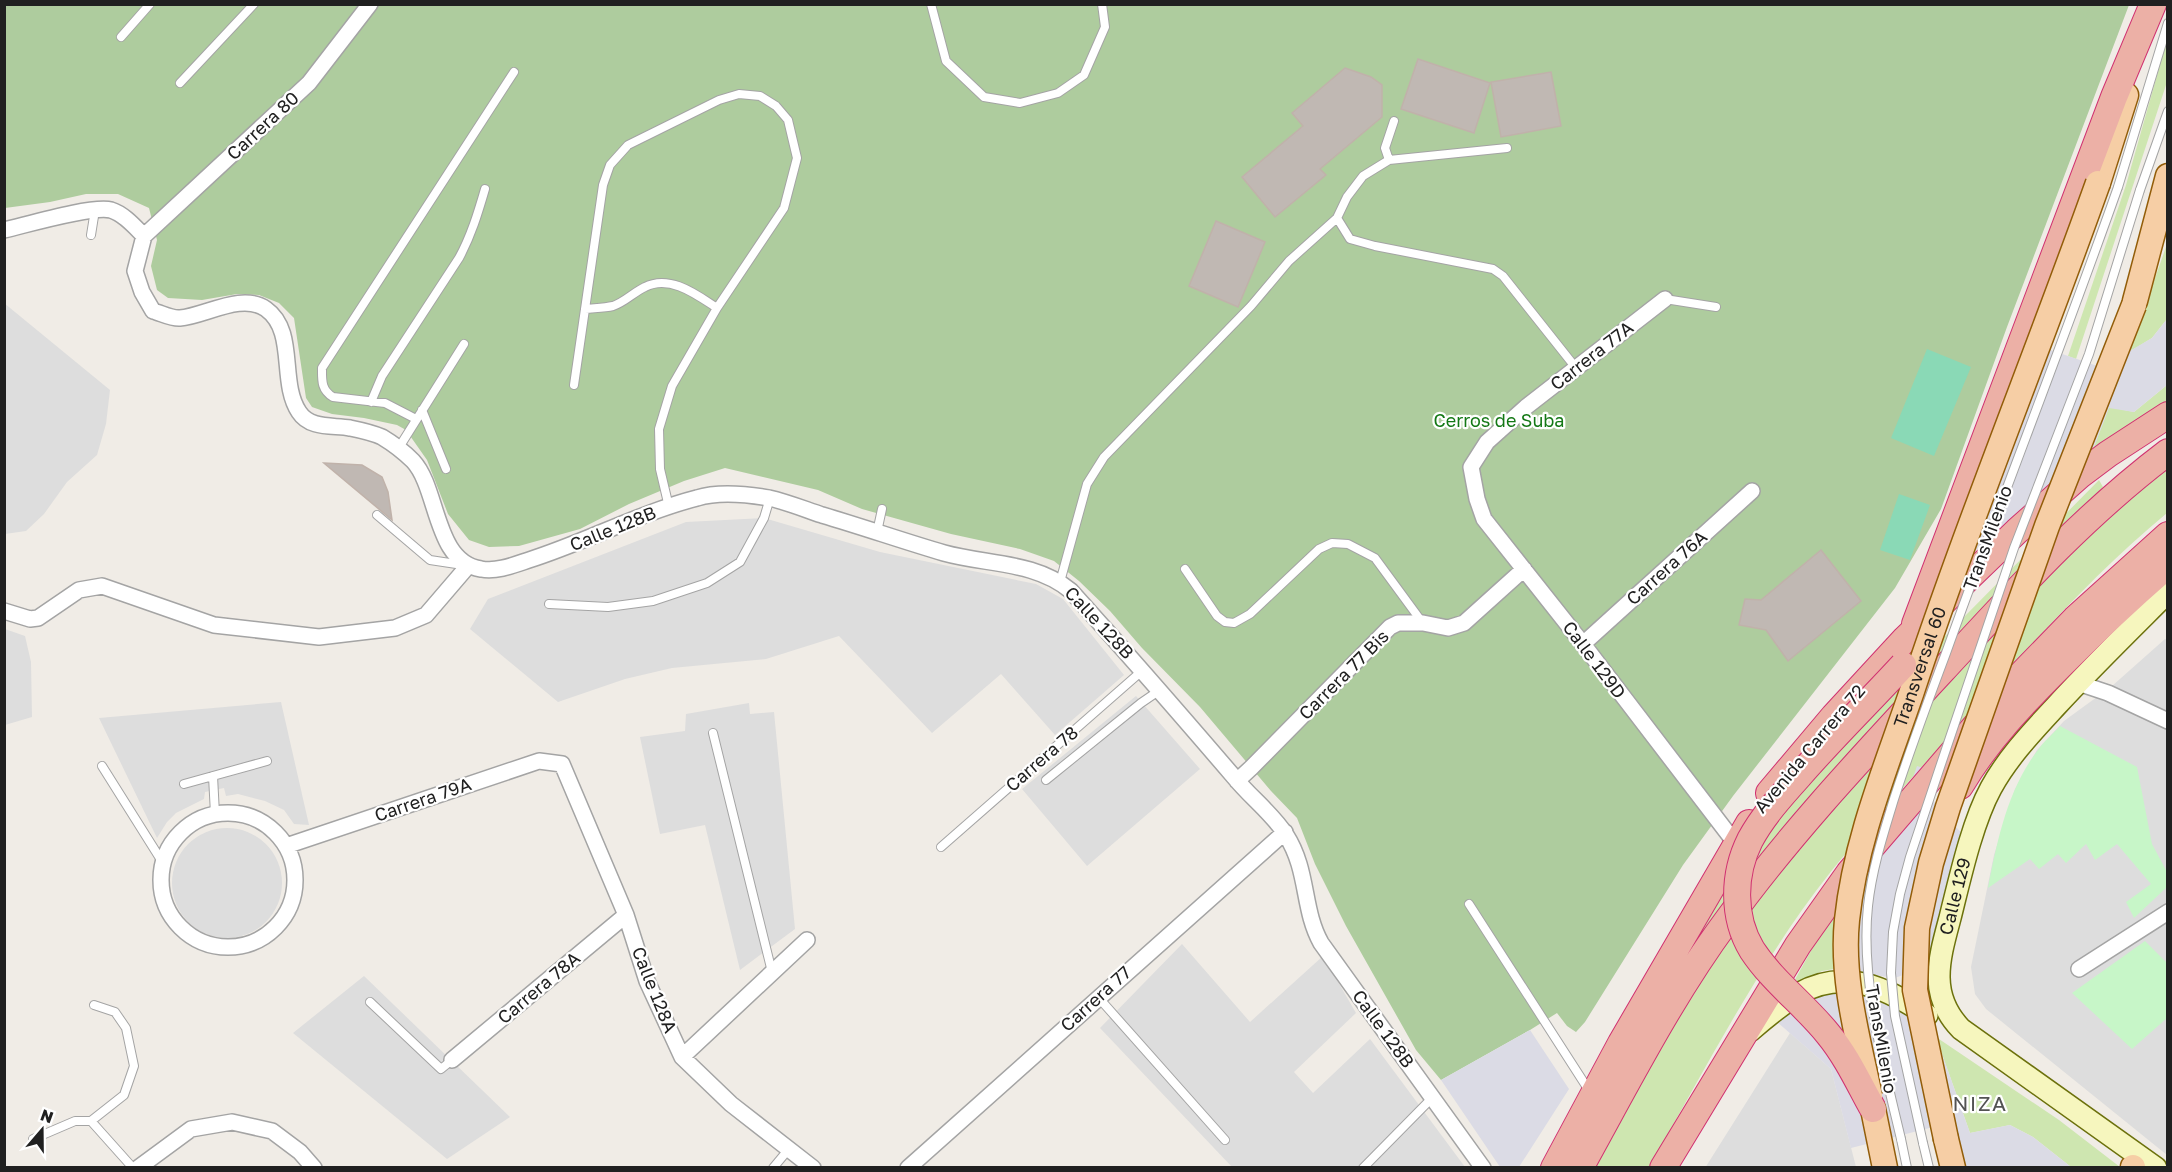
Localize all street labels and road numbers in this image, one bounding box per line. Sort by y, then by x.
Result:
street label: Carrera 80 [222,86,303,164]
street label: Carrera 77A [1545,316,1637,394]
street label: TransMilenio [1958,482,2016,593]
street label: Calle 128B [566,501,659,555]
street label: Carrera 76A [1622,525,1711,609]
street label: Calle 128B [1061,582,1139,663]
street label: Transversal 60 [1888,603,1950,730]
street label: Calle 129D [1559,616,1631,702]
street label: Carrera 77 Bis [1294,625,1393,724]
street label: Avenida Carrera 72 [1749,680,1869,817]
street label: Carrera 78 [1001,721,1082,796]
street label: Carrera 79A [371,772,474,826]
street label: Calle 129 [1934,855,1975,937]
street label: Calle 128A [628,943,682,1036]
street label: Carrera 78A [493,946,584,1028]
street label: Carrera 77 [1056,961,1135,1036]
street label: TransMilenio [1862,983,1902,1095]
street label: Calle 128B [1348,985,1419,1072]

